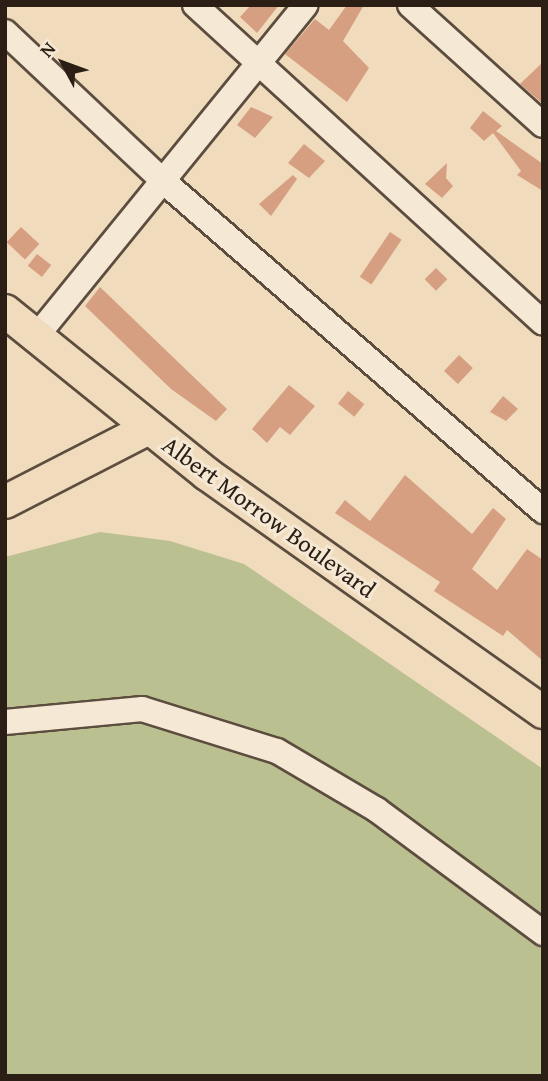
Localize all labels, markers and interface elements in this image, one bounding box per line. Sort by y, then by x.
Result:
north arrow [28,28,98,98]
text: N [32,35,62,63]
street label: Albert Morrow Boulevard [157,430,381,604]

